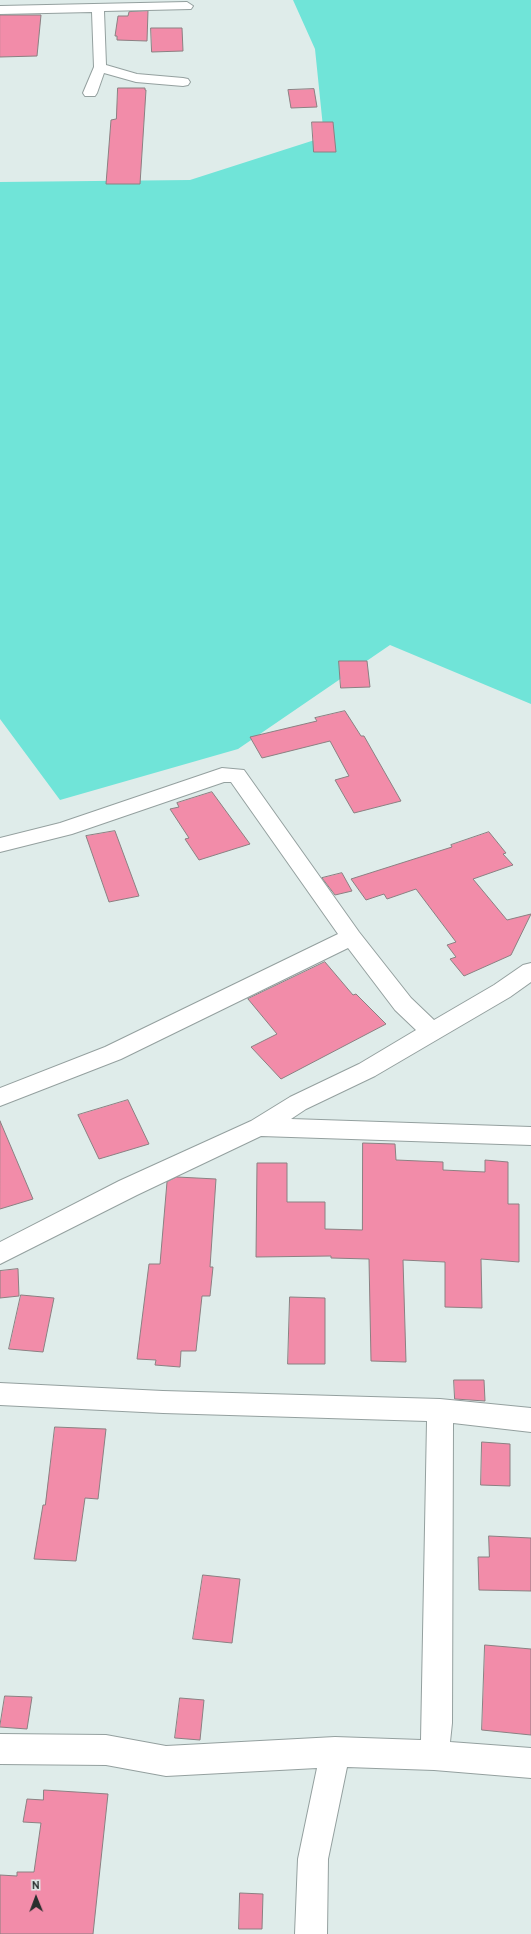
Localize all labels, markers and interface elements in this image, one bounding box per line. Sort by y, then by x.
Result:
north arrow [16,1878,56,1918]
text: N [32,1879,40,1893]

